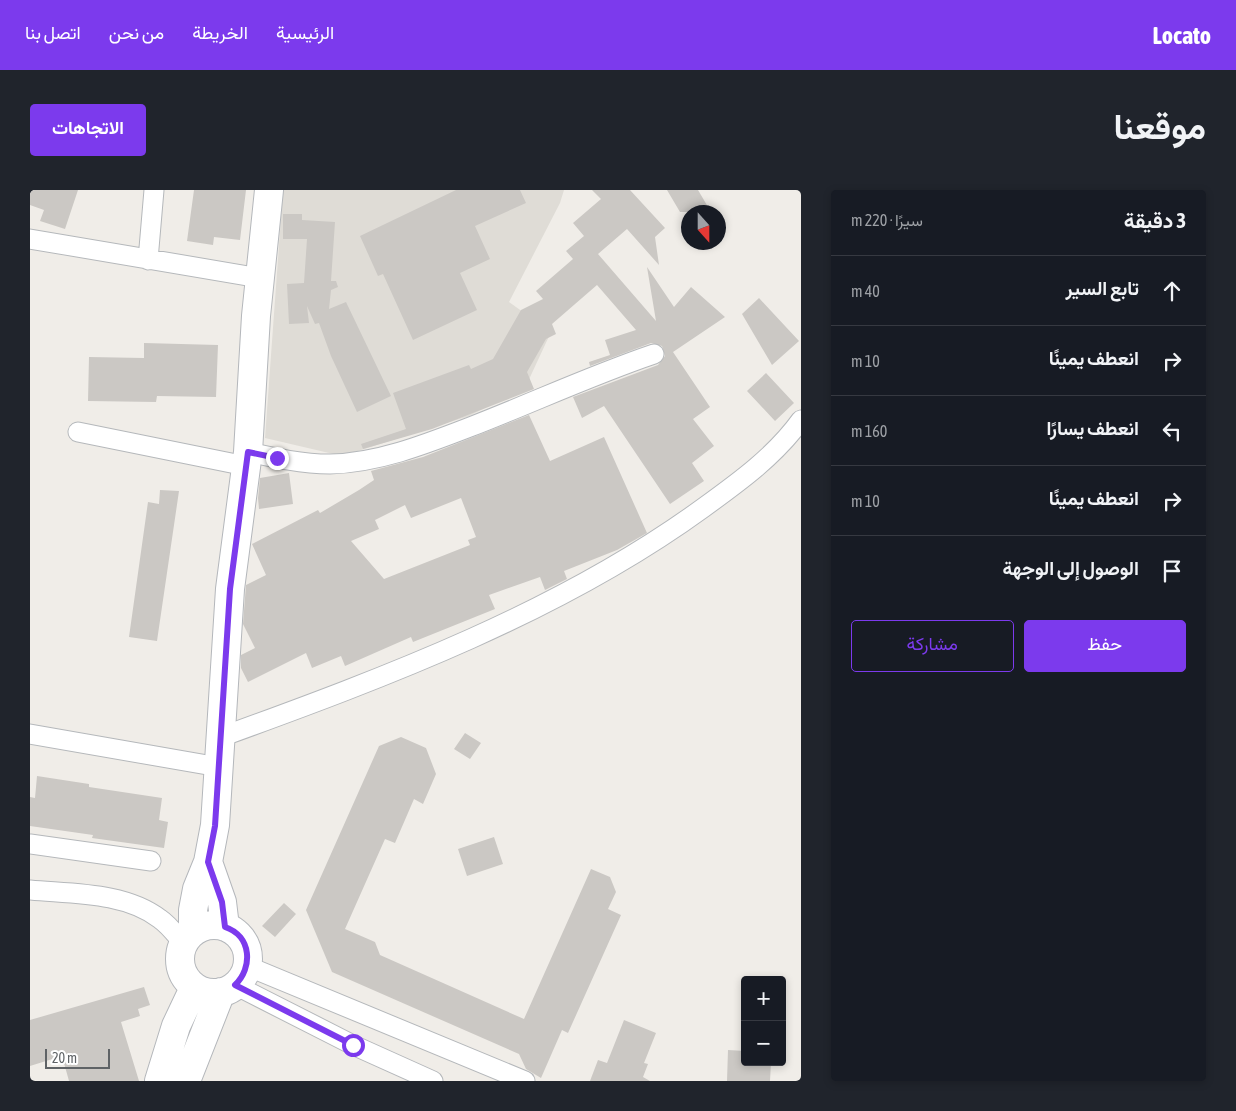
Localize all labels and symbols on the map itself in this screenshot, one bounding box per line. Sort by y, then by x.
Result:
north arrow [681,205,726,250]
route end [266,447,289,470]
route start [342,1034,365,1057]
scale bar [45,1046,110,1069]

